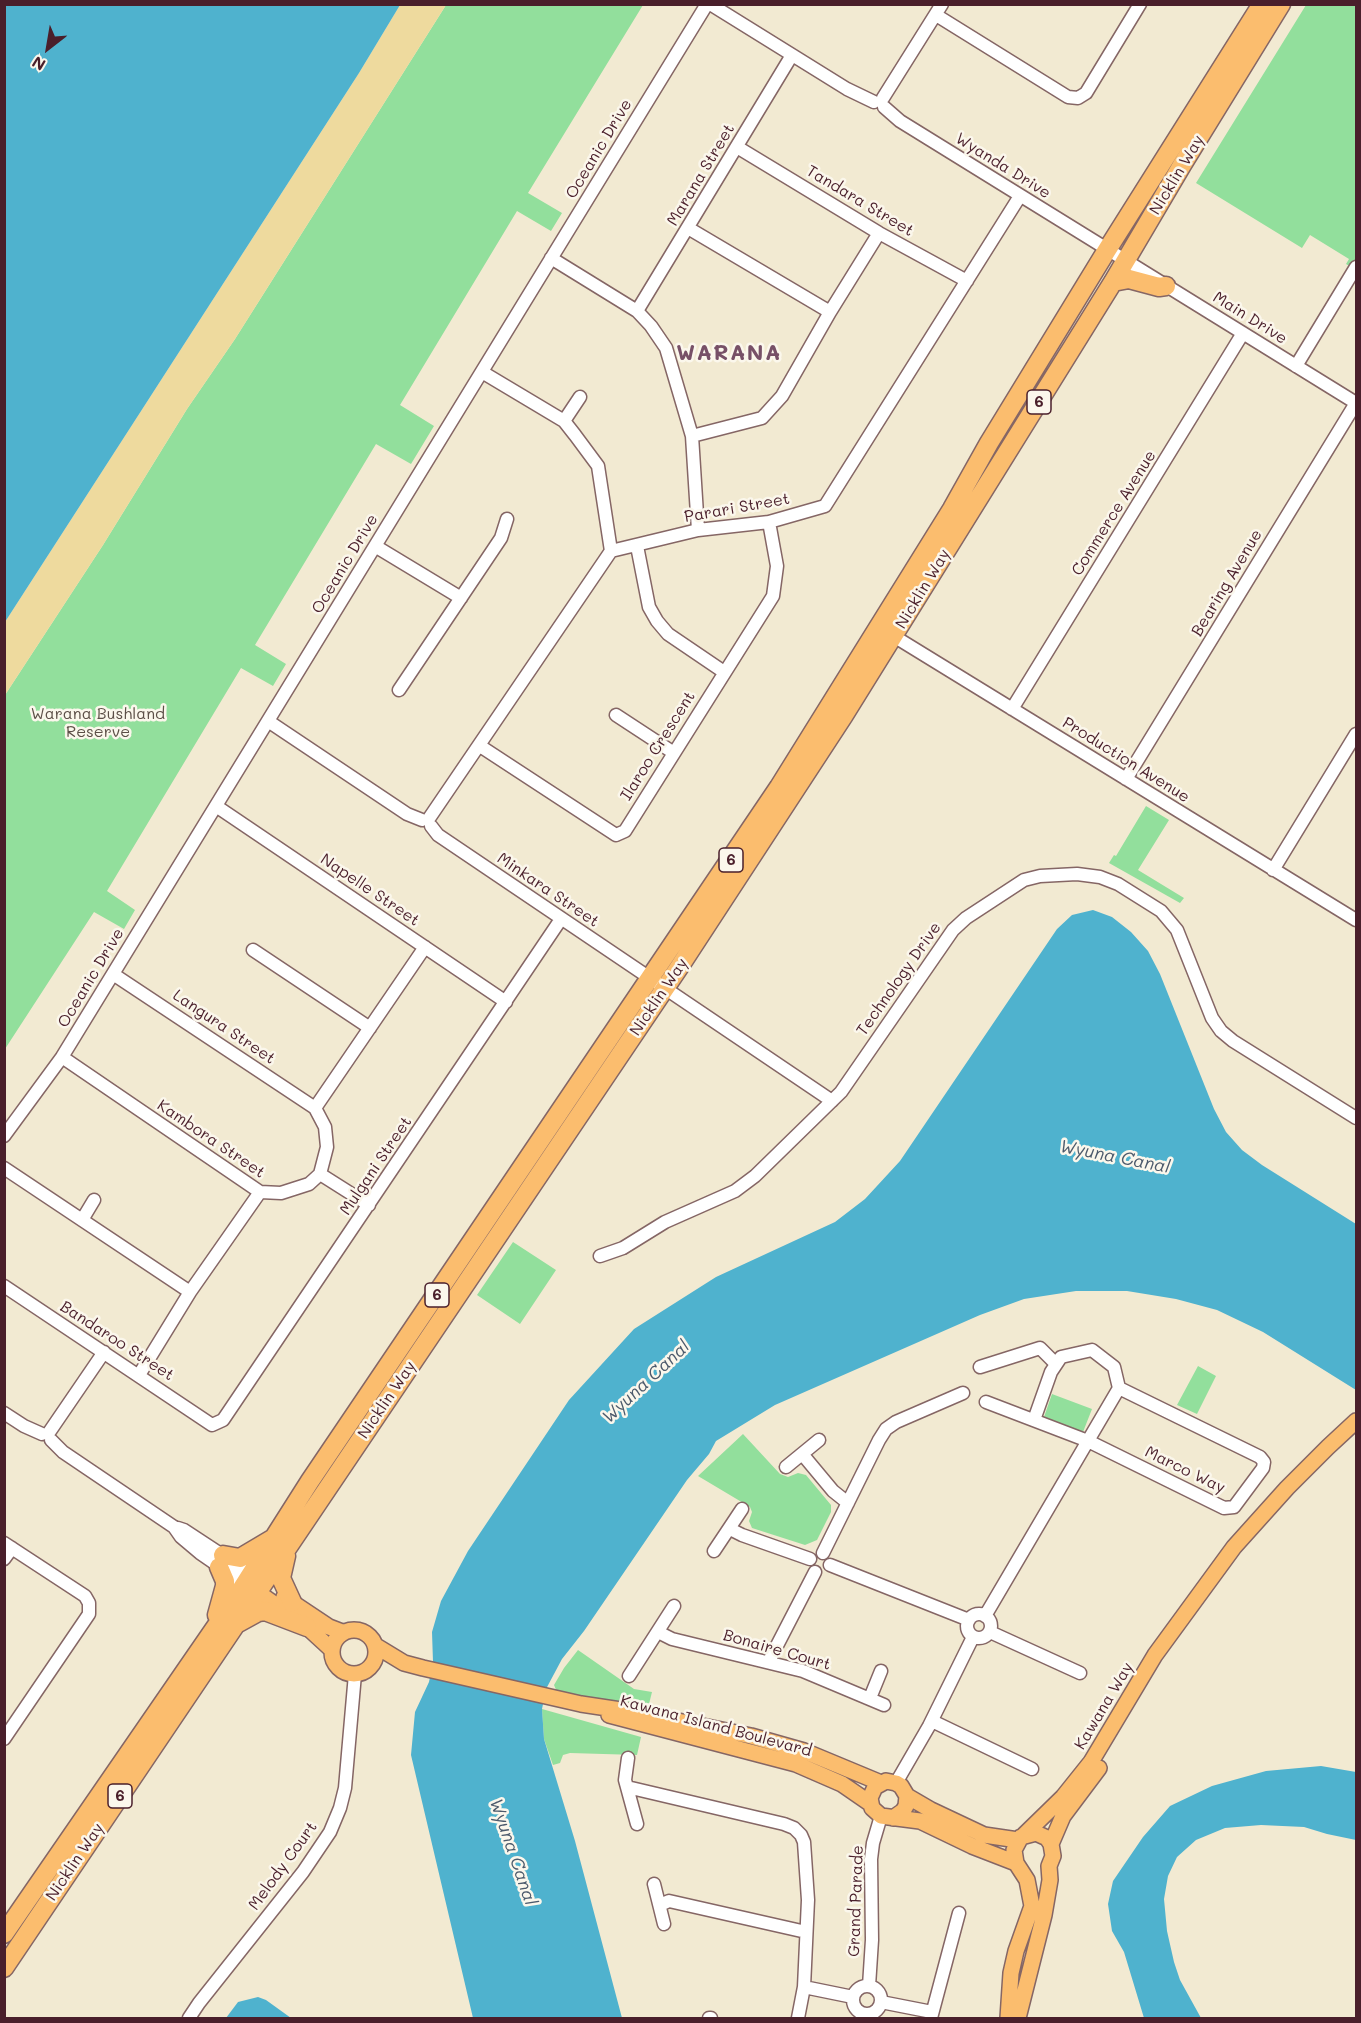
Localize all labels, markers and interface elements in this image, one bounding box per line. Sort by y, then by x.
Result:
north arrow [18,18,78,78]
text: N [28,52,49,76]
street label: Oceanic Drive [562,96,636,202]
street label: Marana Street [663,121,739,229]
street label: Wyanda Drive [952,129,1054,203]
street label: Nicklin Way [1146,132,1208,218]
street label: Tandara Street [803,161,917,241]
street label: Main Drive [1209,288,1291,348]
district label: WARANA [676,340,782,366]
road number: 6 [1027,390,1051,414]
street label: Commerce Avenue [1068,447,1160,579]
street label: Parari Street [683,489,791,527]
street label: Oceanic Drive [308,511,382,617]
street label: Bearing Avenue [1188,526,1266,640]
street label: Nicklin Way [892,546,954,632]
street label: Ilaroo Crescent [617,688,699,804]
park label: Warana Bushland Reserve [31,704,165,742]
street label: Production Avenue [1059,713,1193,807]
road number: 6 [719,848,743,872]
street label: Minkara Street [493,849,603,931]
street label: Napelle Street [317,850,423,930]
street label: Technology Drive [853,919,945,1039]
street label: Oceanic Drive [54,925,128,1031]
street label: Nicklin Way [626,954,692,1040]
street label: Langura Street [169,986,279,1068]
street label: Kambora Street [153,1096,269,1182]
street label: Mulgani Street [336,1113,416,1219]
water label: Wyuna Canal [1058,1136,1172,1178]
road number: 6 [425,1283,449,1307]
street label: Bandaroo Street [56,1297,178,1385]
water label: Wyuna Canal [598,1336,694,1428]
street label: Nicklin Way [354,1357,420,1443]
street label: Marco Way [1142,1442,1228,1498]
street label: Bonaire Court [721,1625,833,1675]
street label: Kawana Way [1070,1659,1138,1753]
street label: Kawana Island Boulevard [618,1691,814,1761]
road number: 6 [108,1784,132,1808]
water label: Wyuna Canal [485,1796,541,1908]
street label: Melody Court [245,1818,321,1914]
street label: Nicklin Way [42,1819,108,1905]
street label: Grand Parade [844,1845,868,1957]

